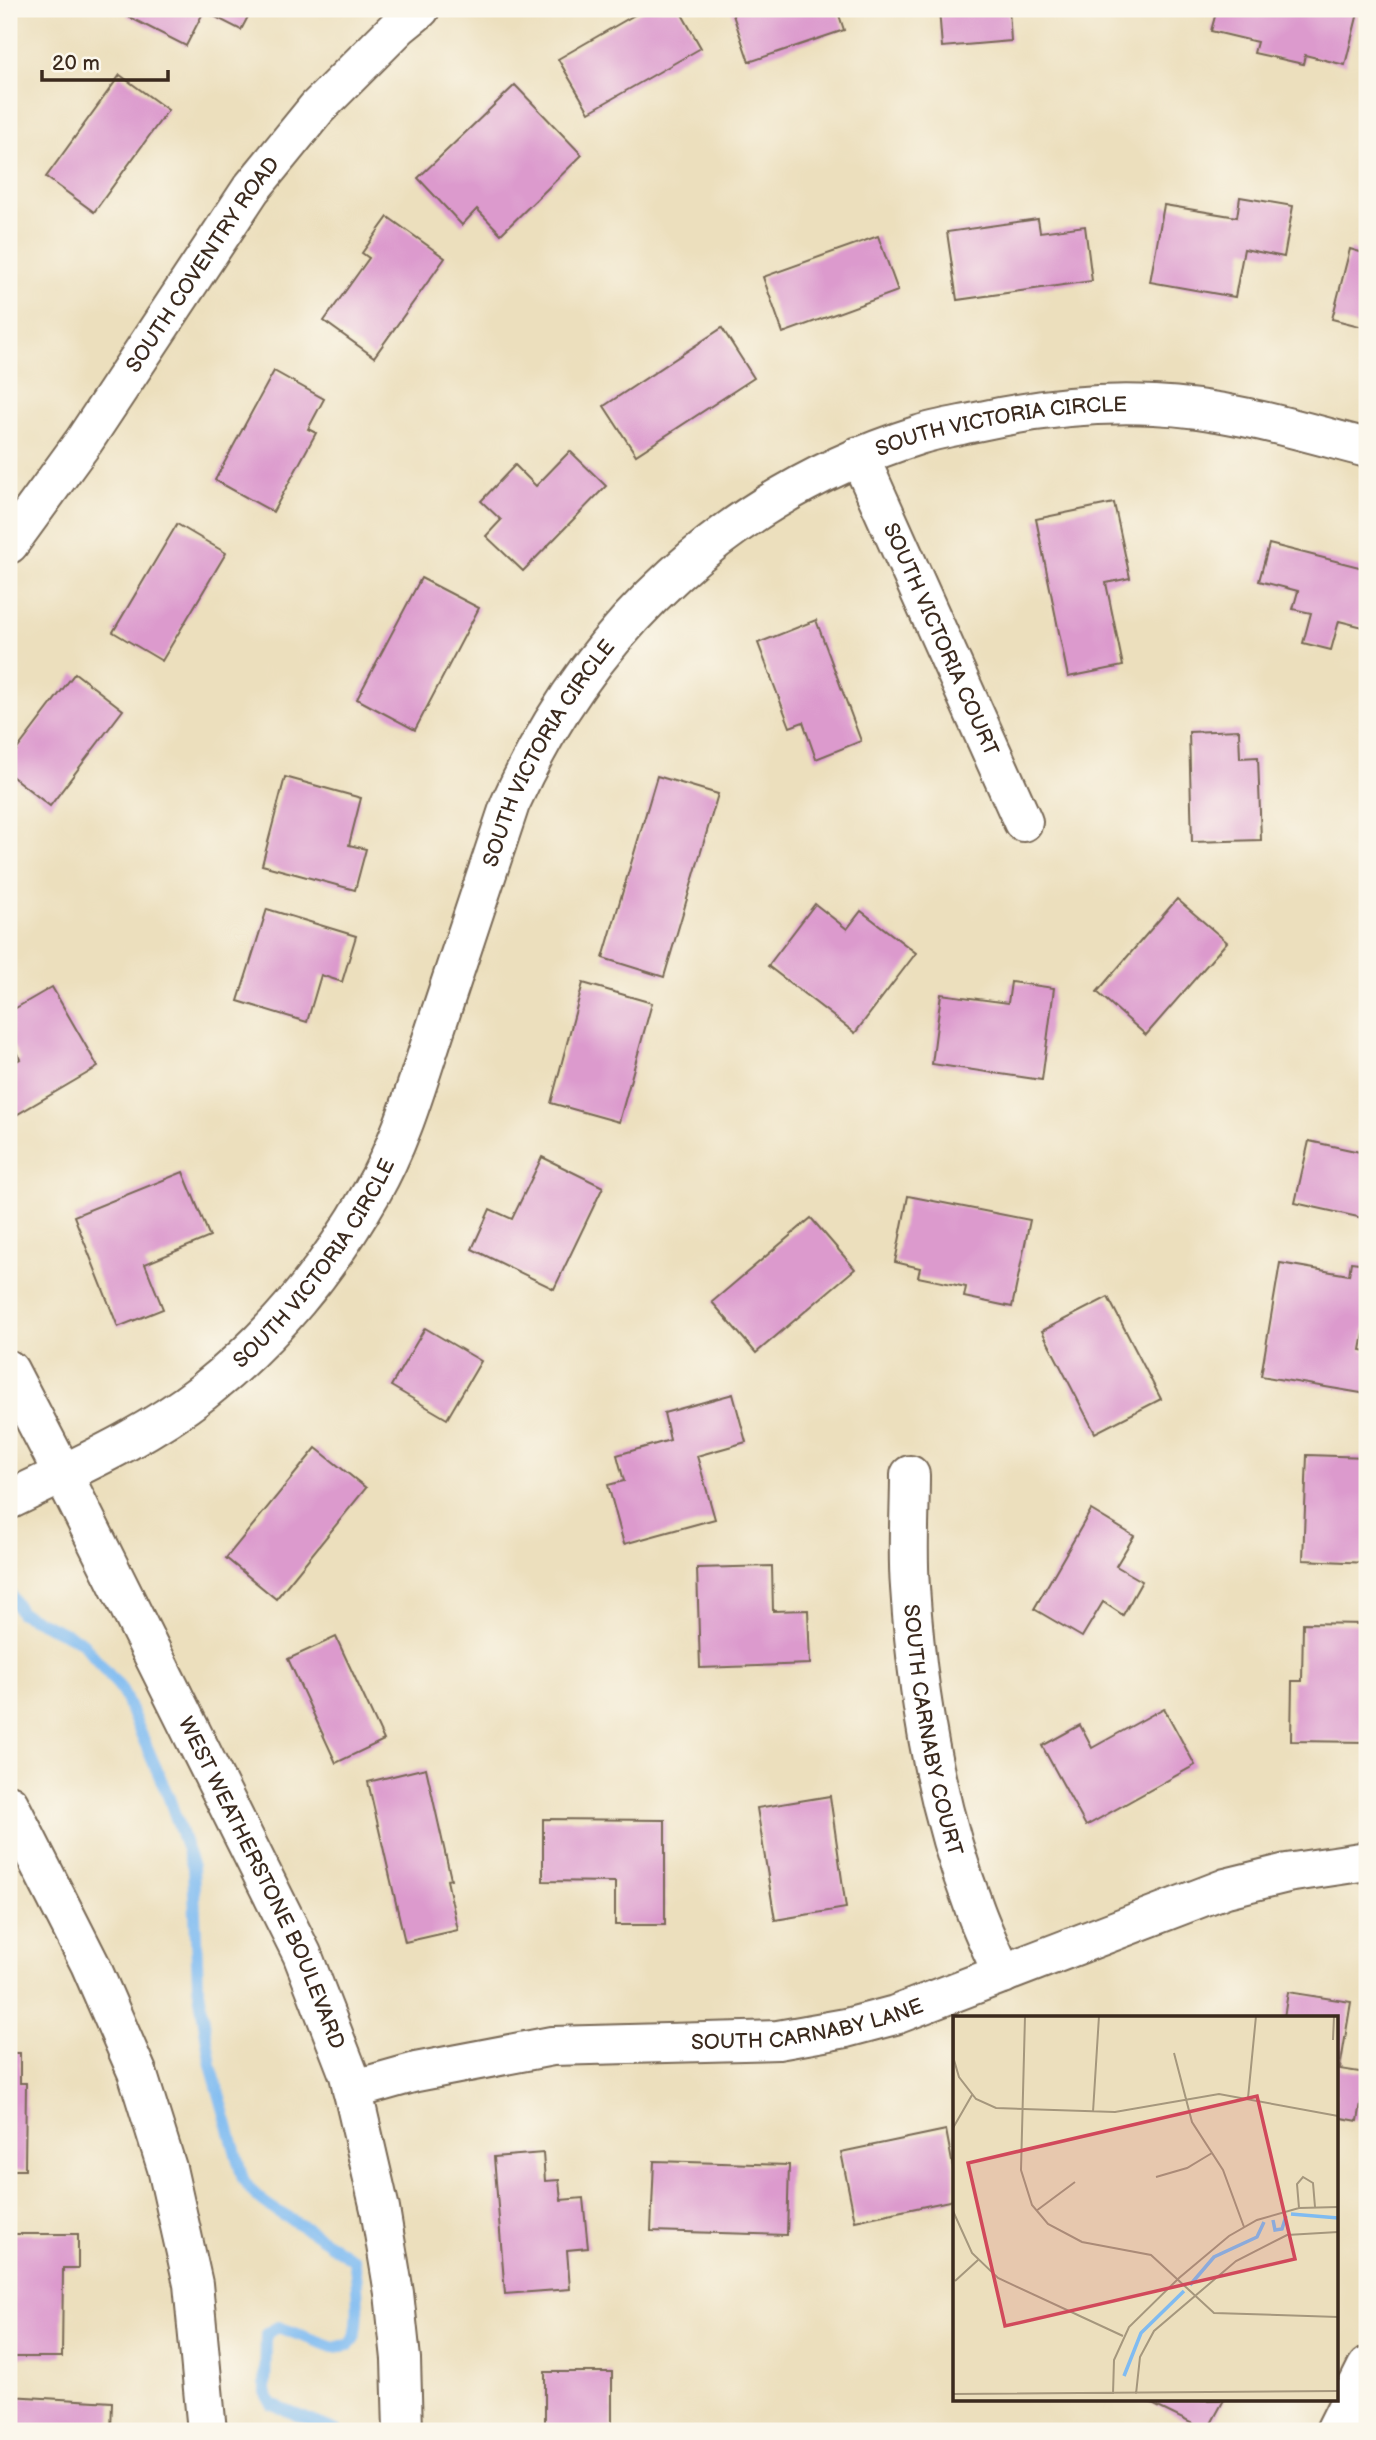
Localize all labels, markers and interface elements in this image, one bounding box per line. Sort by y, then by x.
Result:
scale bar [42,38,168,82]
text: 20 m [52,51,100,76]
street label: SOUTH COVENTRY ROAD [121,152,285,377]
street label: SOUTH VICTORIA CIRCLE [872,392,1127,462]
street label: SOUTH VICTORIA COURT [878,519,1004,760]
street label: SOUTH VICTORIA CIRCLE [478,635,620,870]
street label: SOUTH VICTORIA CIRCLE [228,1155,400,1374]
street label: SOUTH CARNABY COURT [898,1603,968,1859]
street label: WEST WEATHERSTONE BOULEVARD [173,1713,350,2053]
street label: SOUTH CARNABY LANE [691,1993,927,2055]
inset map [953,2016,1338,2402]

